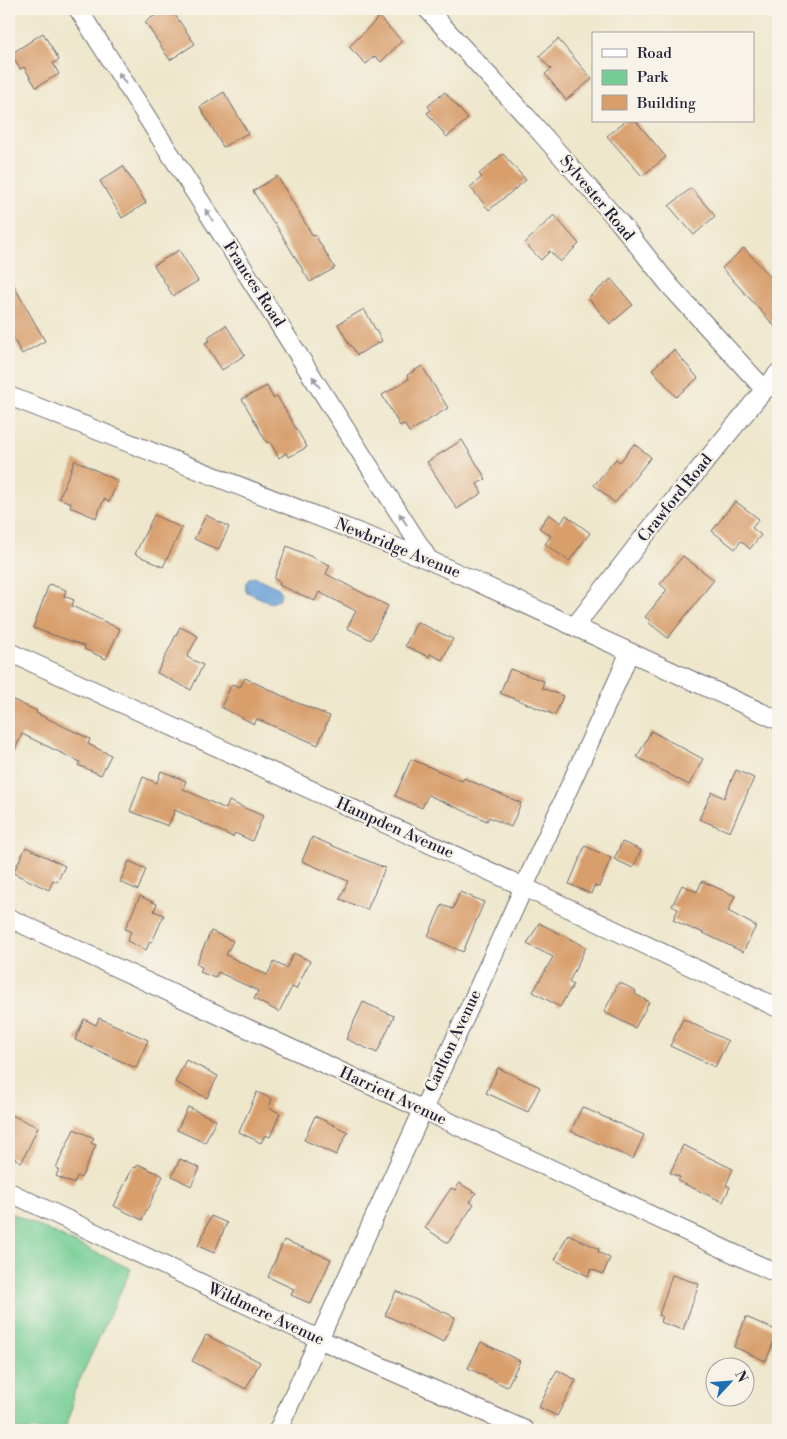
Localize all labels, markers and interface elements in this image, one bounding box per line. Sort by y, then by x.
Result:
legend [592,32,754,122]
text: Road [637,44,672,63]
text: Park [637,68,669,87]
one-way arrow [117,71,127,85]
text: Building [636,94,696,113]
street label: Sylvester Road [555,151,639,245]
one-way arrow [205,208,214,222]
street label: Frances Road [219,237,289,331]
one-way arrow [311,375,320,388]
street label: Crawford Road [633,450,717,546]
one-way arrow [398,512,408,525]
street label: Newbridge Avenue [332,514,464,582]
street label: Hampden Avenue [333,793,457,863]
street label: Carlton Avenue [421,987,485,1095]
street label: Harriett Avenue [336,1062,450,1130]
street label: Wildmere Avenue [204,1278,327,1350]
north arrow [704,1356,754,1406]
text: N [730,1368,751,1386]

